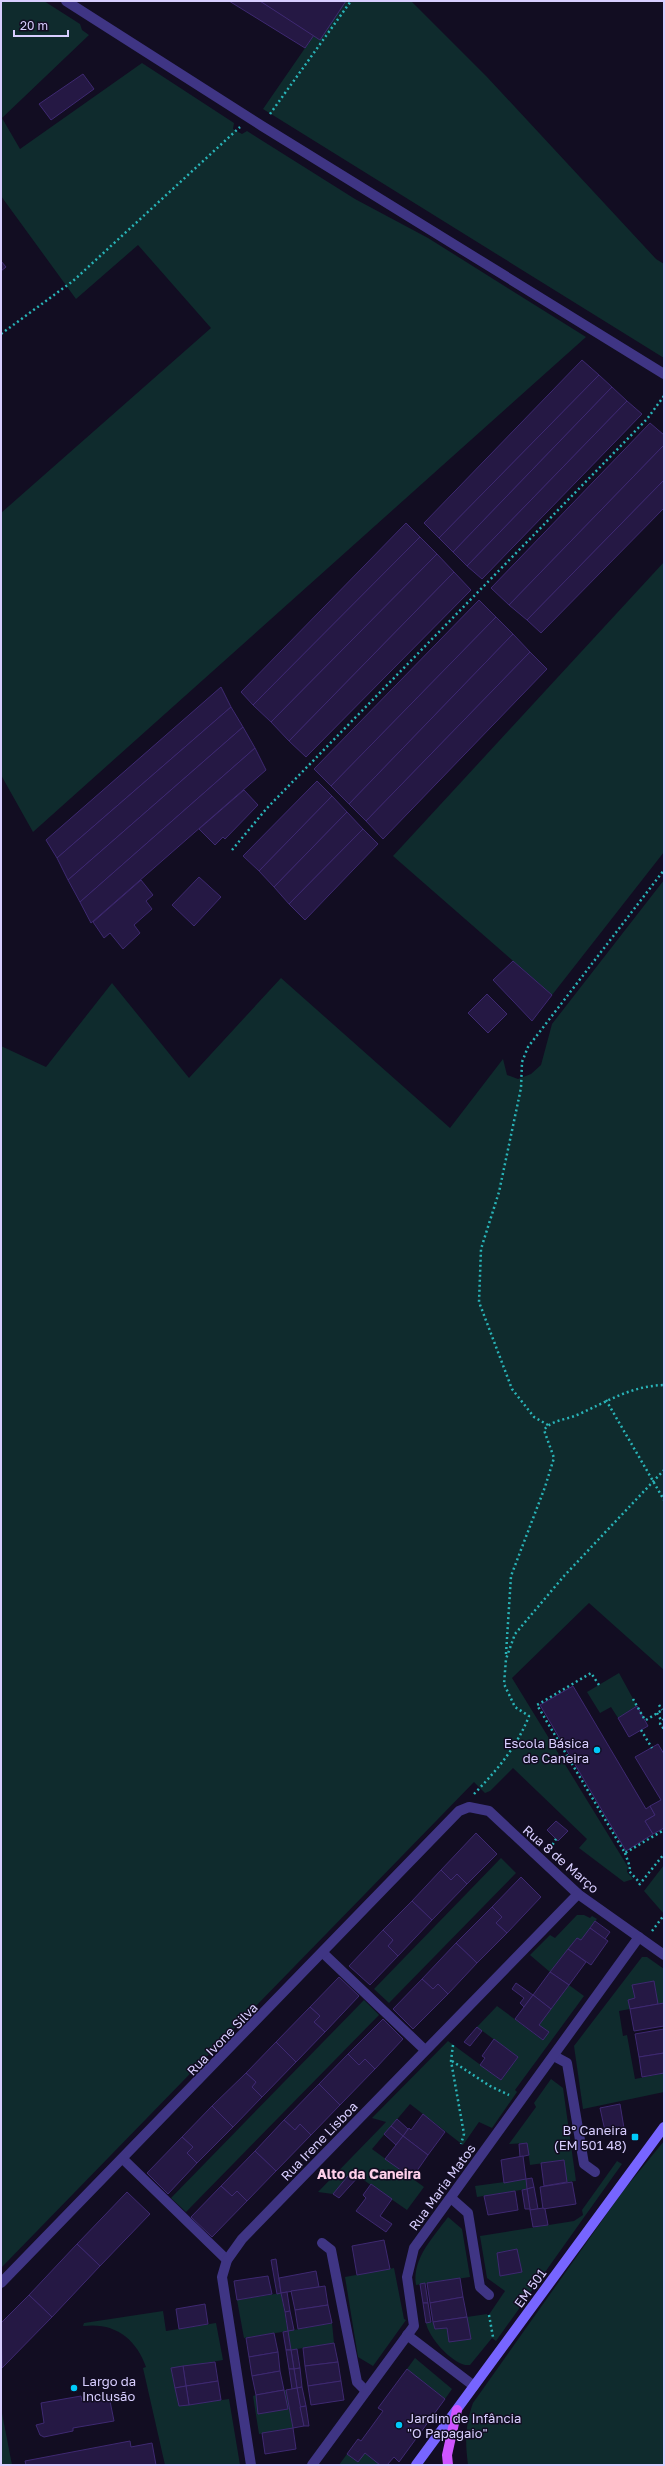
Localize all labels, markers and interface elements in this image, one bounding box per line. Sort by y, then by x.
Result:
scale bar [14,12,68,38]
text: 20 m [20,18,48,33]
place label: Escola Básica de Caneira [504,1735,589,1766]
marker: Escola Básica de Caneira [592,1745,602,1755]
street label: Rua 8 de Março [520,1822,602,1896]
street label: Rua Ivone Silva [183,1999,261,2079]
street label: Rua Irene Lisboa [277,2098,361,2184]
place label: Bº Caneira (EM 501 48) [554,2122,627,2153]
marker: Bº Caneira (EM 501 48) [630,2132,640,2142]
street label: Rua Maria Matos [405,2141,479,2233]
district label: Alto da Caneira [317,2165,421,2182]
street label: EM 501 [511,2265,549,2311]
place label: Largo da Inclusão [82,2373,136,2404]
marker: Largo da Inclusão [69,2383,79,2393]
place label: Jardim de Infância "O Papagaio" [407,2410,521,2441]
marker: Jardim de Infância "O Papagaio" [394,2420,404,2430]

